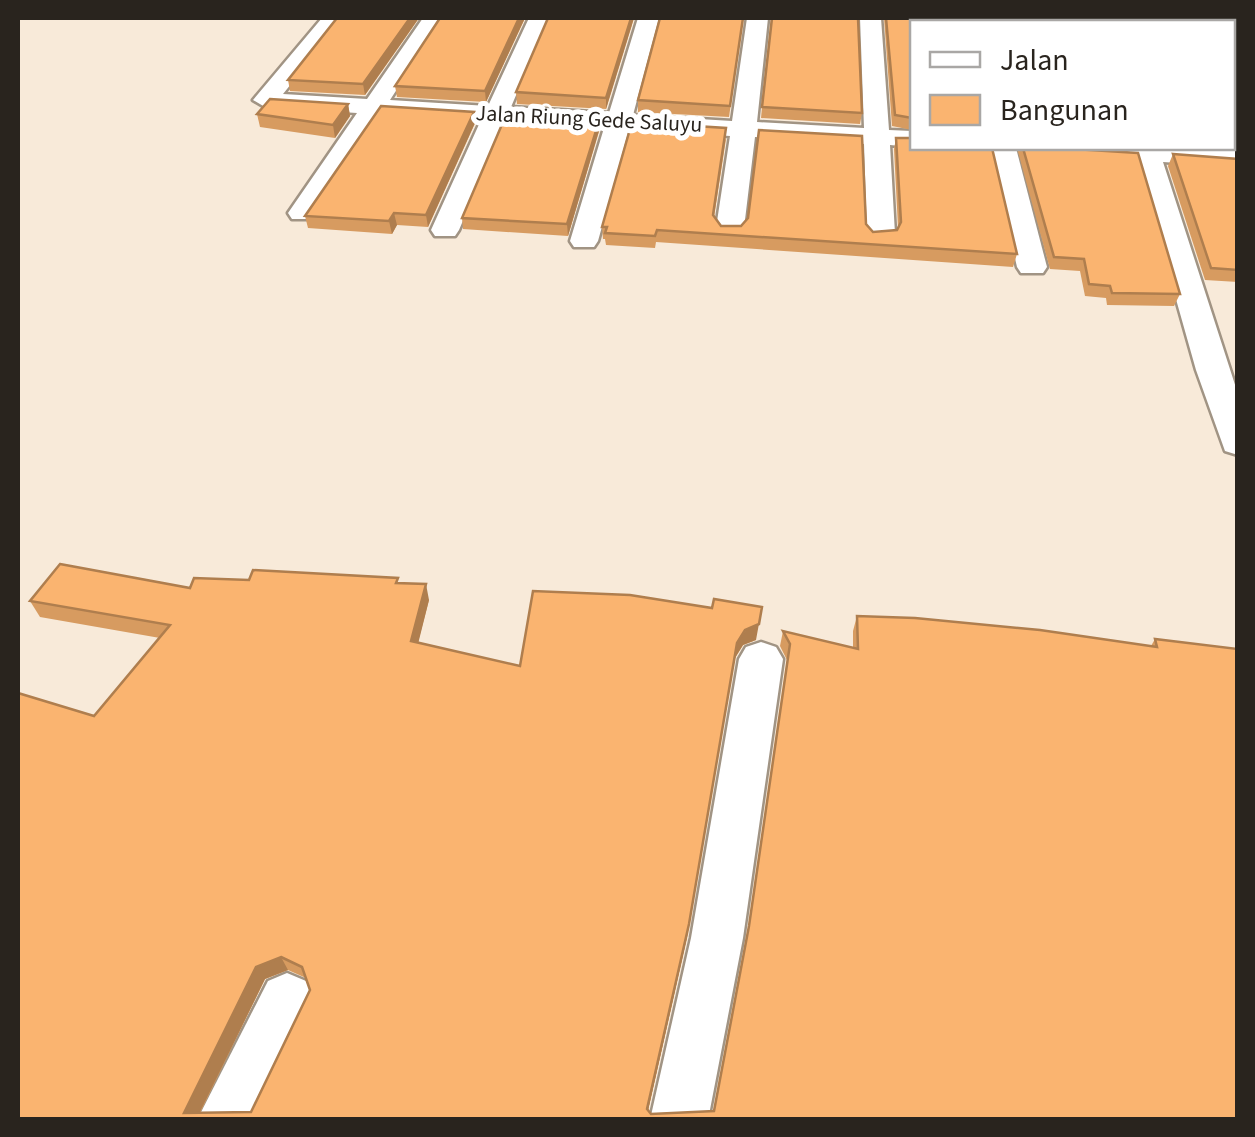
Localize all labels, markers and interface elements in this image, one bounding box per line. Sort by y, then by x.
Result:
legend [910,20,1235,150]
text: Jalan [1000,39,1069,82]
text: Bangunan [1000,89,1129,132]
street label: Jalan Riung Gede Saluyu [475,97,703,141]

